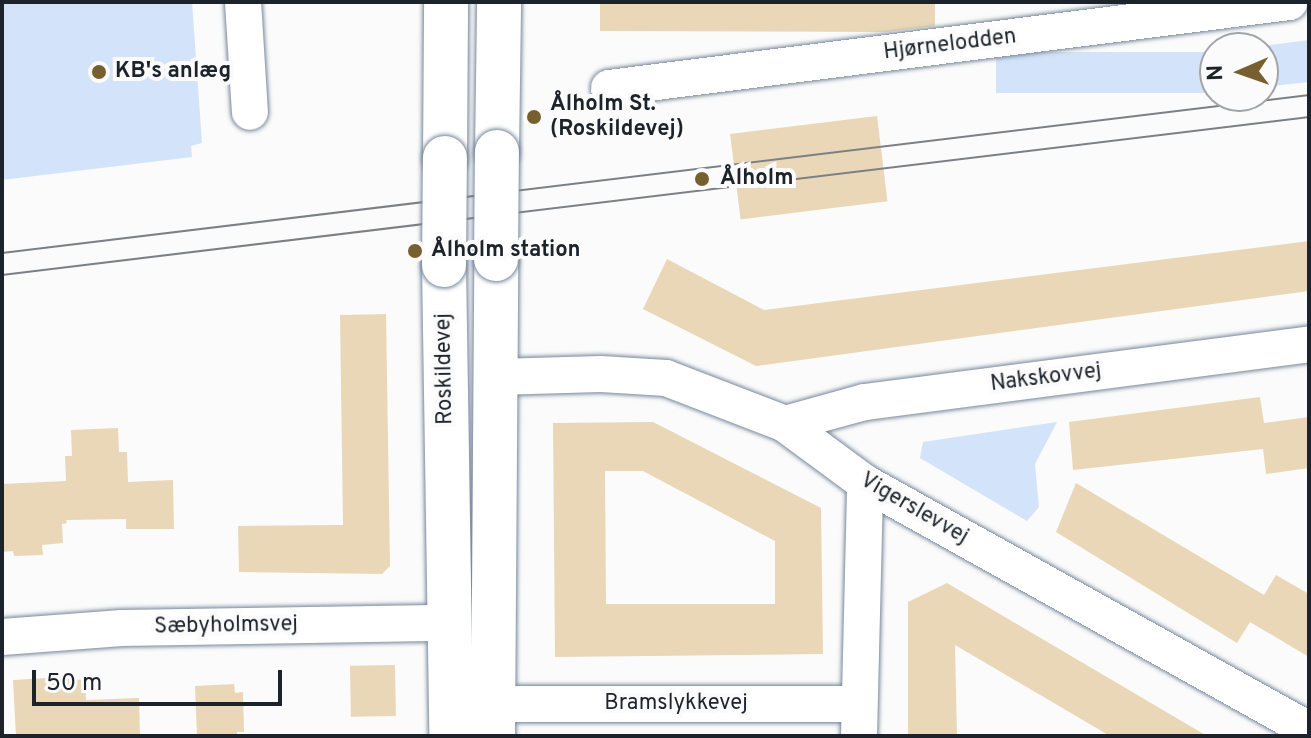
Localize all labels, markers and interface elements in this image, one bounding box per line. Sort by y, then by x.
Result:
street label: Hjørnelodden [882,24,1018,66]
north arrow [1199,32,1279,112]
place label: KB's anlæg [115,59,231,85]
marker: KB's anlæg [90,63,108,81]
text: N [1203,64,1230,81]
place label: Ålholm St. (Roskildevej) [550,91,684,142]
marker: Ålholm St. (Roskildevej) [525,108,543,126]
place label: Ålholm [720,166,793,192]
marker: Ålholm [691,168,713,190]
place label: Ålholm station [431,238,581,264]
marker: Ålholm station [406,242,424,260]
street label: Roskildevej [431,313,459,425]
street label: Nakskovvej [989,358,1103,398]
street label: Vigerslevvej [855,467,973,551]
street label: Sæbyholmsvej [154,612,298,640]
scale bar [36,654,286,704]
text: 50 m [46,669,102,699]
street label: Bramslykkevej [604,691,748,717]

